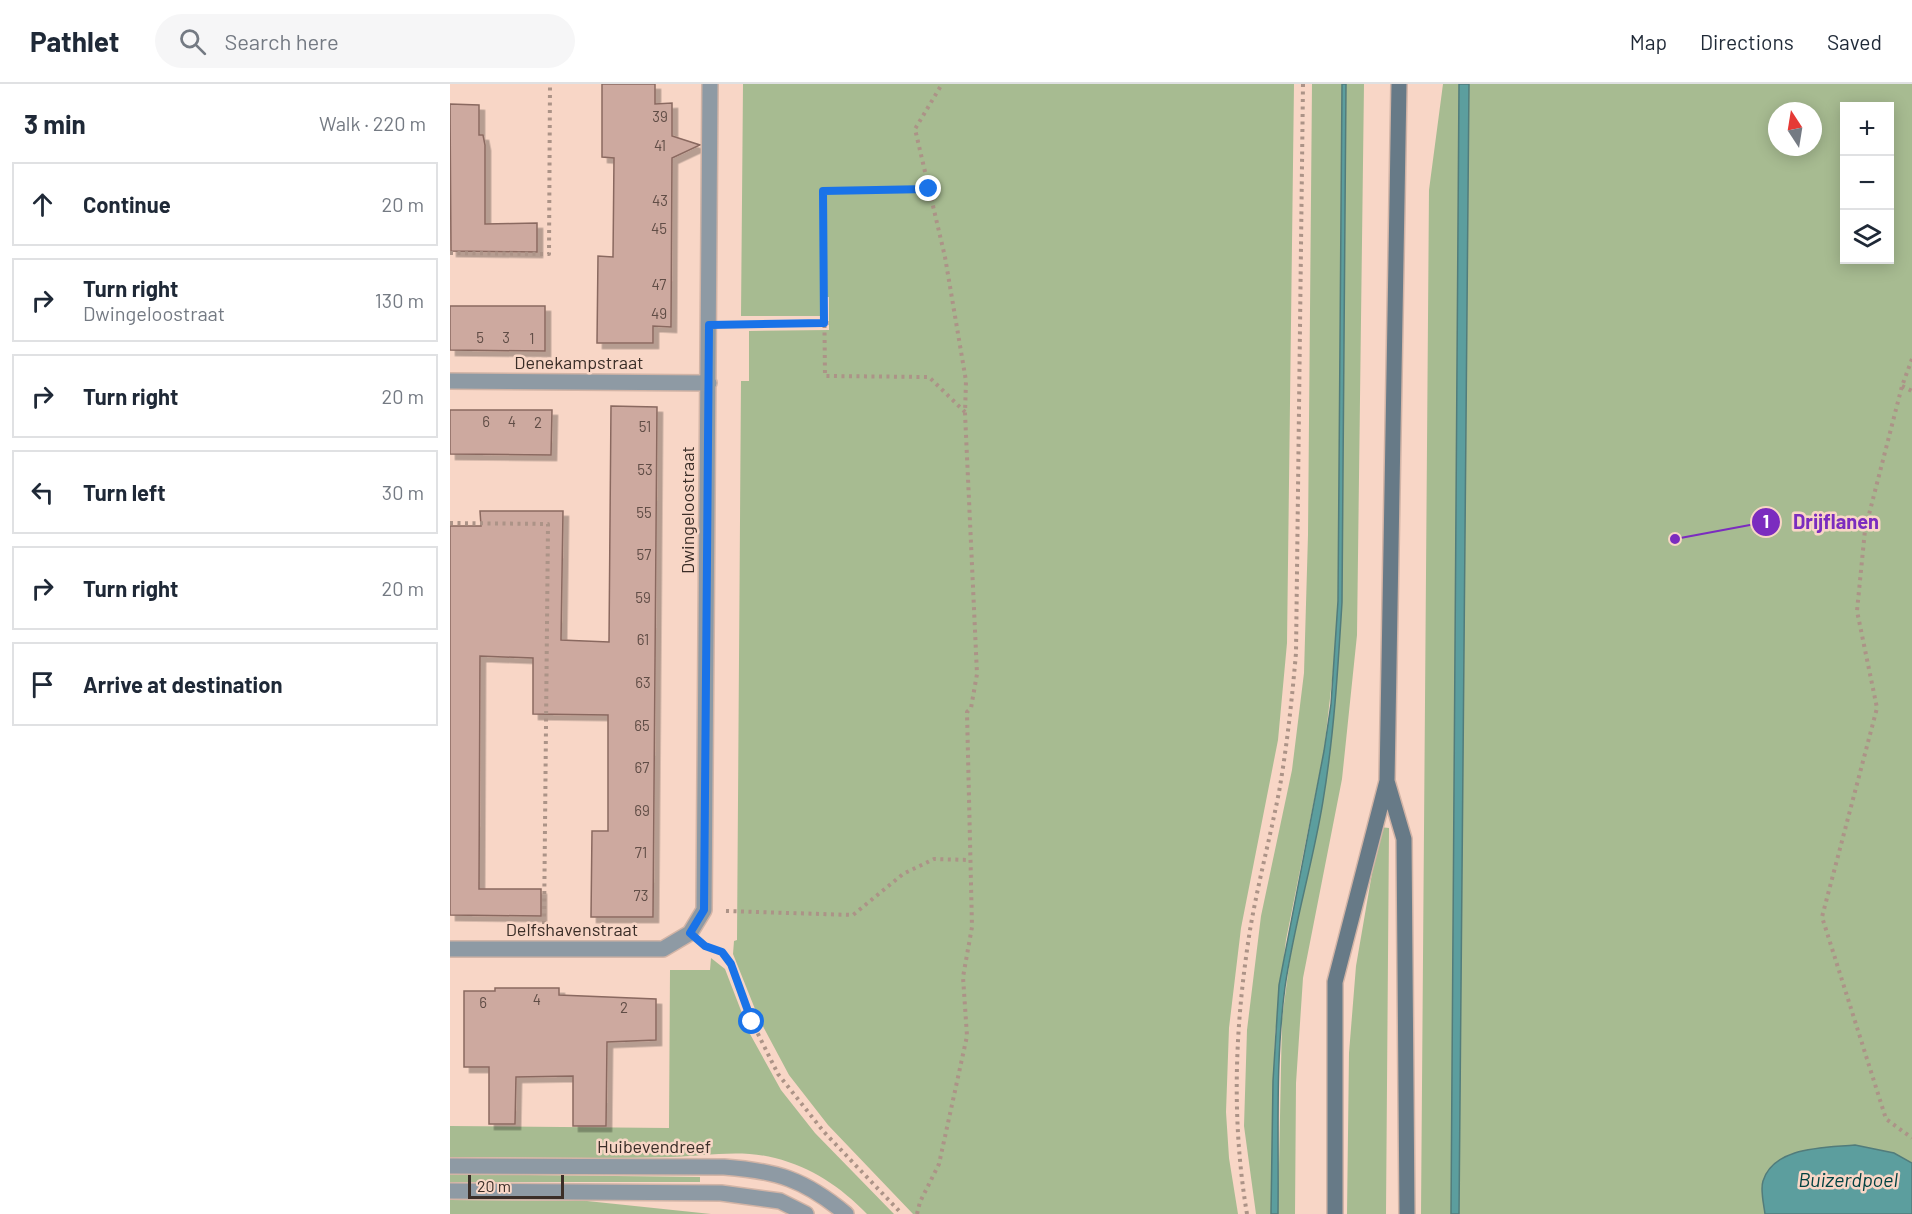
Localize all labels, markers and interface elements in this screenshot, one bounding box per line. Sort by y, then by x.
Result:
search box [155,14,575,68]
text: Pathlet [30,24,119,58]
icon: search [176,25,209,58]
text: Search here [224,28,339,54]
text: Map [1630,29,1667,54]
text: Directions [1700,29,1794,54]
text: Saved [1827,29,1882,54]
north arrow [1768,102,1822,156]
map controls [1840,102,1894,264]
button: + [1840,102,1894,156]
house number: 39 [652,107,668,125]
text: 3 min [24,108,86,139]
text: Walk · 220 m [319,111,426,135]
house number: 41 [654,136,666,154]
button: − [1840,156,1894,210]
route end [915,175,941,201]
icon: ahead [26,188,59,221]
text: Continue [83,191,171,217]
house number: 43 [652,191,668,209]
text: 20 m [381,192,424,216]
button: layers [1840,210,1894,264]
house number: 45 [651,219,667,237]
text: Turn right [83,275,178,301]
house number: 47 [652,275,666,293]
icon: right [26,284,59,317]
text: 130 m [375,288,424,312]
text: Dwingeloostraat [83,301,225,325]
house number: 49 [651,304,667,322]
house number: 5 [476,328,484,346]
house number: 3 [502,328,510,346]
house number: 1 [529,329,535,347]
street label: Denekampstraat [514,351,644,373]
icon: right [26,380,59,413]
text: Turn right [83,383,178,409]
text: 20 m [381,384,424,408]
house number: 6 [482,412,490,430]
house number: 4 [508,412,516,430]
house number: 2 [534,413,542,431]
house number: 51 [639,417,651,435]
street label: Dwingeloostraat [676,446,698,574]
house number: 53 [637,460,653,478]
icon: left [26,476,59,509]
text: Turn left [83,479,166,505]
text: 30 m [382,480,424,504]
house number: 55 [636,503,652,521]
callout: Drijflanen [1751,503,1891,541]
text: Drijflanen [1793,509,1879,533]
text: 1 [1763,510,1769,532]
house number: 57 [637,545,651,563]
icon: right [26,572,59,605]
text: Turn right [83,575,178,601]
text: 20 m [381,576,424,600]
house number: 59 [635,588,651,606]
house number: 61 [637,630,649,648]
icon: arrive [26,668,59,701]
text: Arrive at destination [83,671,282,697]
house number: 63 [635,673,651,691]
house number: 65 [634,716,650,734]
house number: 67 [635,758,649,776]
house number: 69 [634,801,650,819]
house number: 71 [635,843,647,861]
house number: 73 [634,886,648,904]
street label: Delfshavenstraat [506,918,638,940]
house number: 4 [533,990,541,1008]
house number: 6 [479,993,487,1011]
house number: 2 [620,998,628,1016]
route start [738,1008,764,1034]
street label: Huibevendreef [597,1135,711,1157]
water label: Buizerdpoel [1798,1167,1898,1191]
scale bar [468,1172,564,1200]
text: 20 m [477,1176,511,1195]

